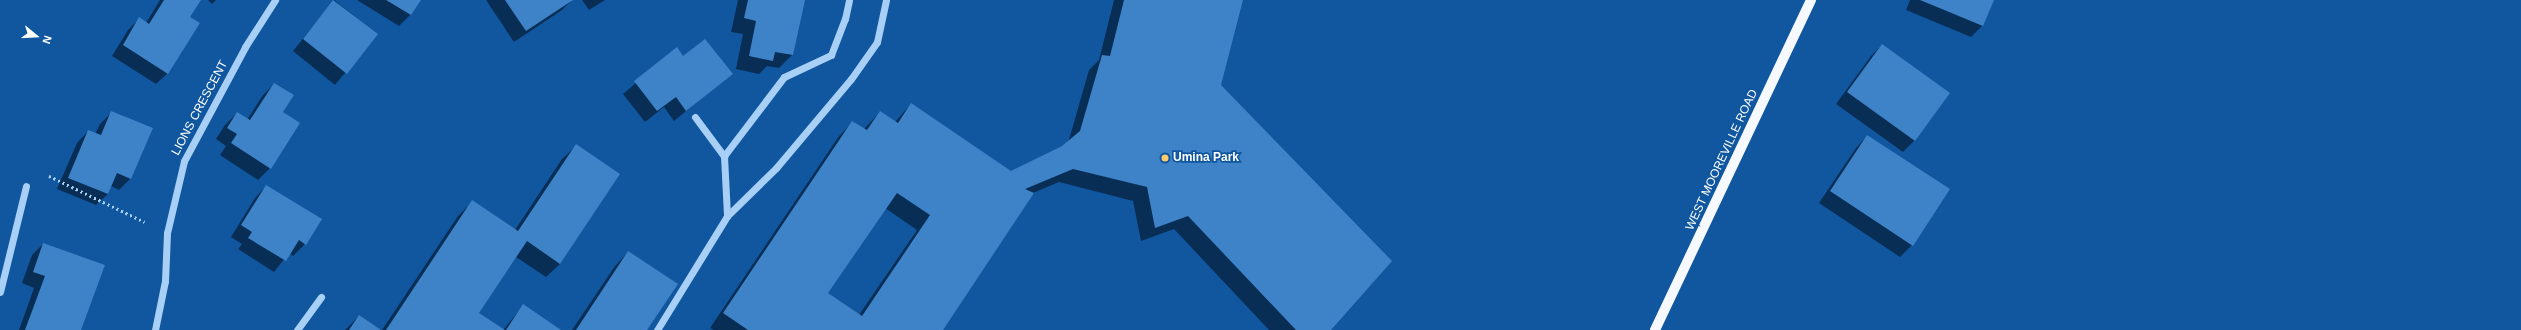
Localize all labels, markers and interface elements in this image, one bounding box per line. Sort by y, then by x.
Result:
north arrow [16,16,56,56]
text: N [40,34,54,45]
street label: LIONS CRESCENT [169,58,231,158]
street label: WEST MOOREVILLE ROAD [1683,87,1761,233]
place label: Umina Park [1173,151,1239,165]
marker: Umina Park [1160,153,1170,163]

